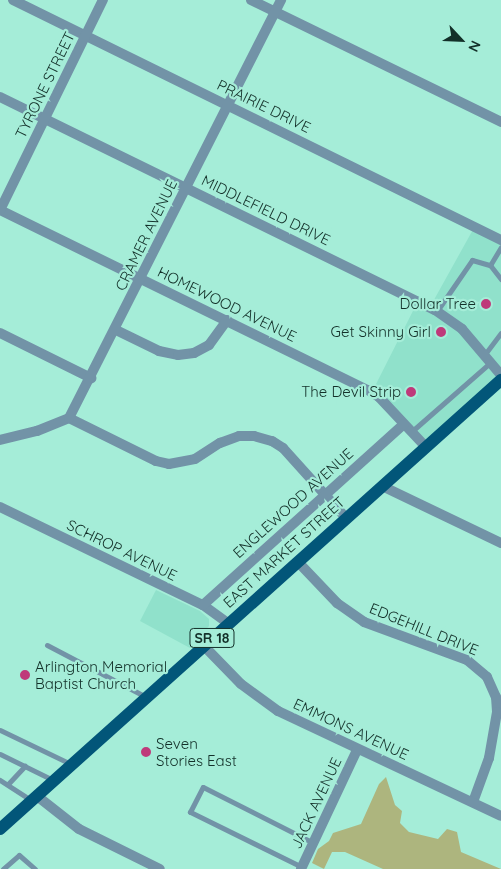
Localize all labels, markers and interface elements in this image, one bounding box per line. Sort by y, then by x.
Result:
north arrow [436,15,486,65]
street label: TYRONE STREET [11,29,79,141]
text: N [464,38,485,55]
street label: PRAIRIE DRIVE [214,76,314,136]
street label: MIDDLEFIELD DRIVE [199,171,333,249]
street label: CRAMER AVENUE [111,176,181,294]
street label: HOMEWOOD AVENUE [155,262,299,346]
place label: Dollar Tree [400,295,476,313]
marker: Dollar Tree [480,298,492,310]
place label: Get Skinny Girl [331,323,431,341]
marker: Get Skinny Girl [435,326,447,338]
place label: The Devil Strip [301,383,401,401]
marker: The Devil Strip [405,386,417,398]
street label: ENGLEWOOD AVENUE [229,444,357,562]
street label: EAST MARKET STREET [219,493,349,611]
street label: SCHROP AVENUE [64,516,180,584]
street label: EDGEHILL DRIVE [367,599,481,659]
road number: SR 18 [188,626,236,650]
place label: Arlington Memorial Baptist Church [35,657,167,692]
marker: Arlington Memorial Baptist Church [19,669,31,681]
street label: EMMONS AVENUE [290,694,412,764]
place label: Seven Stories East [156,734,237,769]
marker: Seven Stories East [140,746,152,758]
street label: JACK AVENUE [287,754,345,852]

